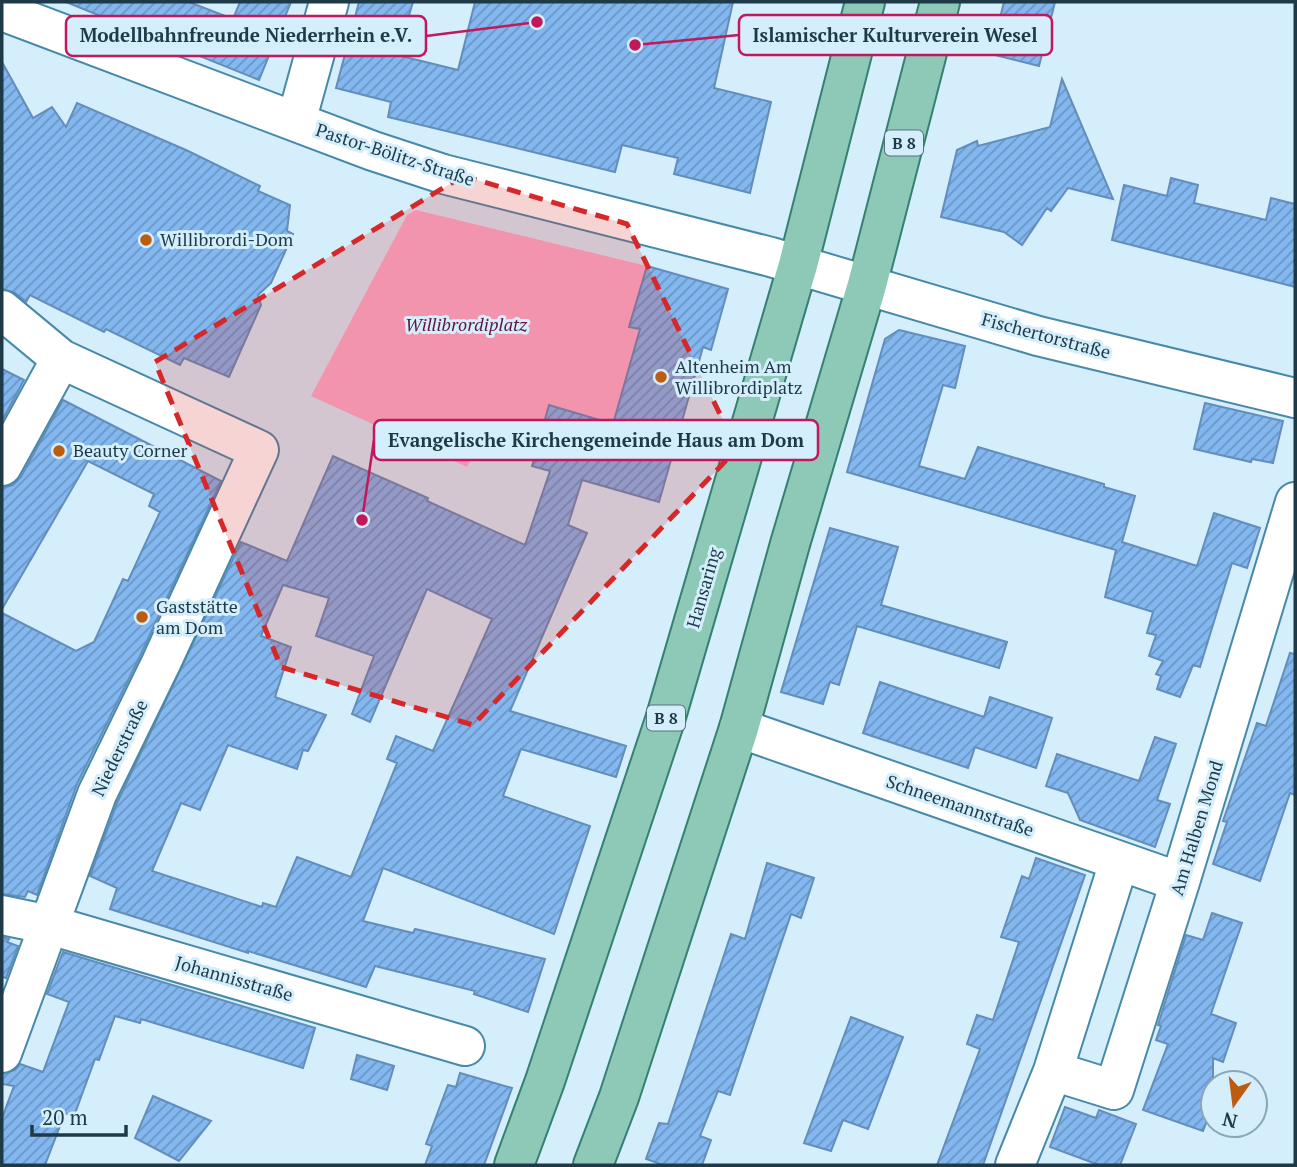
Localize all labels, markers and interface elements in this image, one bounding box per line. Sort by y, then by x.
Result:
callout: Islamischer Kulturverein Wesel [739,15,1052,55]
callout: Modellbahnfreunde Niederrhein e.V. [66,16,426,56]
text: Modellbahnfreunde Niederrhein e.V. [80,22,412,47]
text: Islamischer Kulturverein Wesel [753,22,1037,47]
street label: Pastor-Bölitz-Straße [313,117,478,191]
road number: B 8 [885,130,923,155]
place label: Willibrordi-Dom [160,227,294,251]
marker: Willibrordi-Dom [138,232,154,248]
street label: Fischertorstraße [979,306,1113,364]
park label: Willibrordiplatz [405,312,528,336]
place label: Altenheim Am Willibrordiplatz [675,354,803,399]
marker: Altenheim Am Willibrordiplatz [653,369,669,385]
callout: Evangelische Kirchengemeinde Haus am Dom [374,420,818,460]
text: Evangelische Kirchengemeinde Haus am Dom [388,427,804,452]
place label: Beauty Corner [73,438,187,462]
marker: Beauty Corner [51,443,67,459]
street label: Hansaring [680,544,726,631]
place label: Gaststätte am Dom [156,594,238,639]
marker: Gaststätte am Dom [134,609,150,625]
street label: Niederstraße [85,695,153,800]
road number: B 8 [647,706,685,730]
street label: Am Halben Mond [1164,757,1228,898]
street label: Schneemannstraße [883,769,1037,842]
street label: Johannisstraße [173,950,296,1006]
north arrow [1199,1069,1269,1139]
scale bar [32,1094,126,1138]
text: 20 m [42,1103,88,1131]
text: N [1219,1107,1240,1135]

